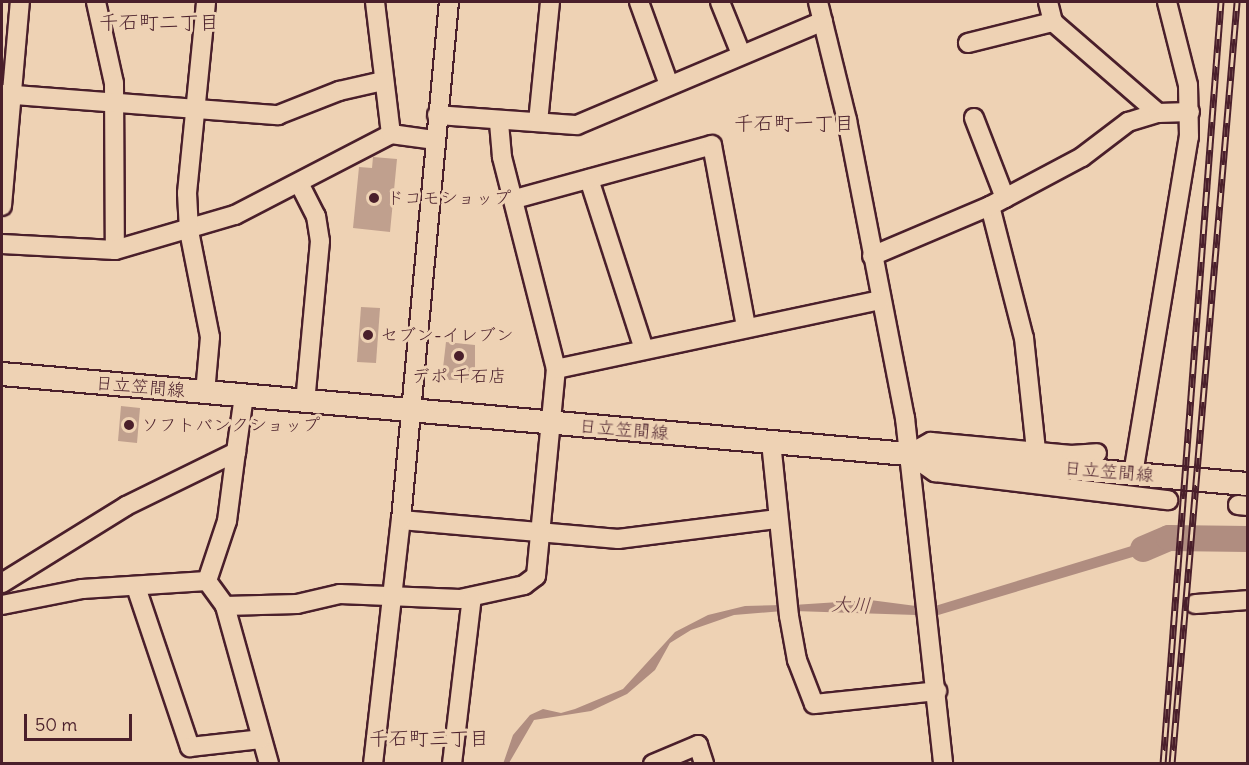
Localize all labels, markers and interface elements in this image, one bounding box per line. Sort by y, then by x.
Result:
district label: 千石町二丁目 [99,9,219,33]
district label: 千石町一丁目 [734,110,854,134]
place label: ドコモショップ [386,187,512,209]
marker: ドコモショップ [367,191,381,205]
place label: セブン-イレブン [380,324,514,346]
marker: セブン-イレブン [361,328,375,342]
marker: デポ 千石店 [452,349,466,363]
place label: デポ 千石店 [412,365,506,387]
street label: 日立笠間線 [94,372,186,402]
place label: ソフトバンクショップ [141,414,321,436]
street label: 日立笠間線 [578,415,670,445]
marker: ソフトバンクショップ [122,418,136,432]
street label: 日立笠間線 [1063,457,1155,487]
water label: 大川 [830,591,872,617]
scale bar [27,702,135,740]
text: 50 m [35,713,77,736]
district label: 千石町三丁目 [369,725,489,749]

